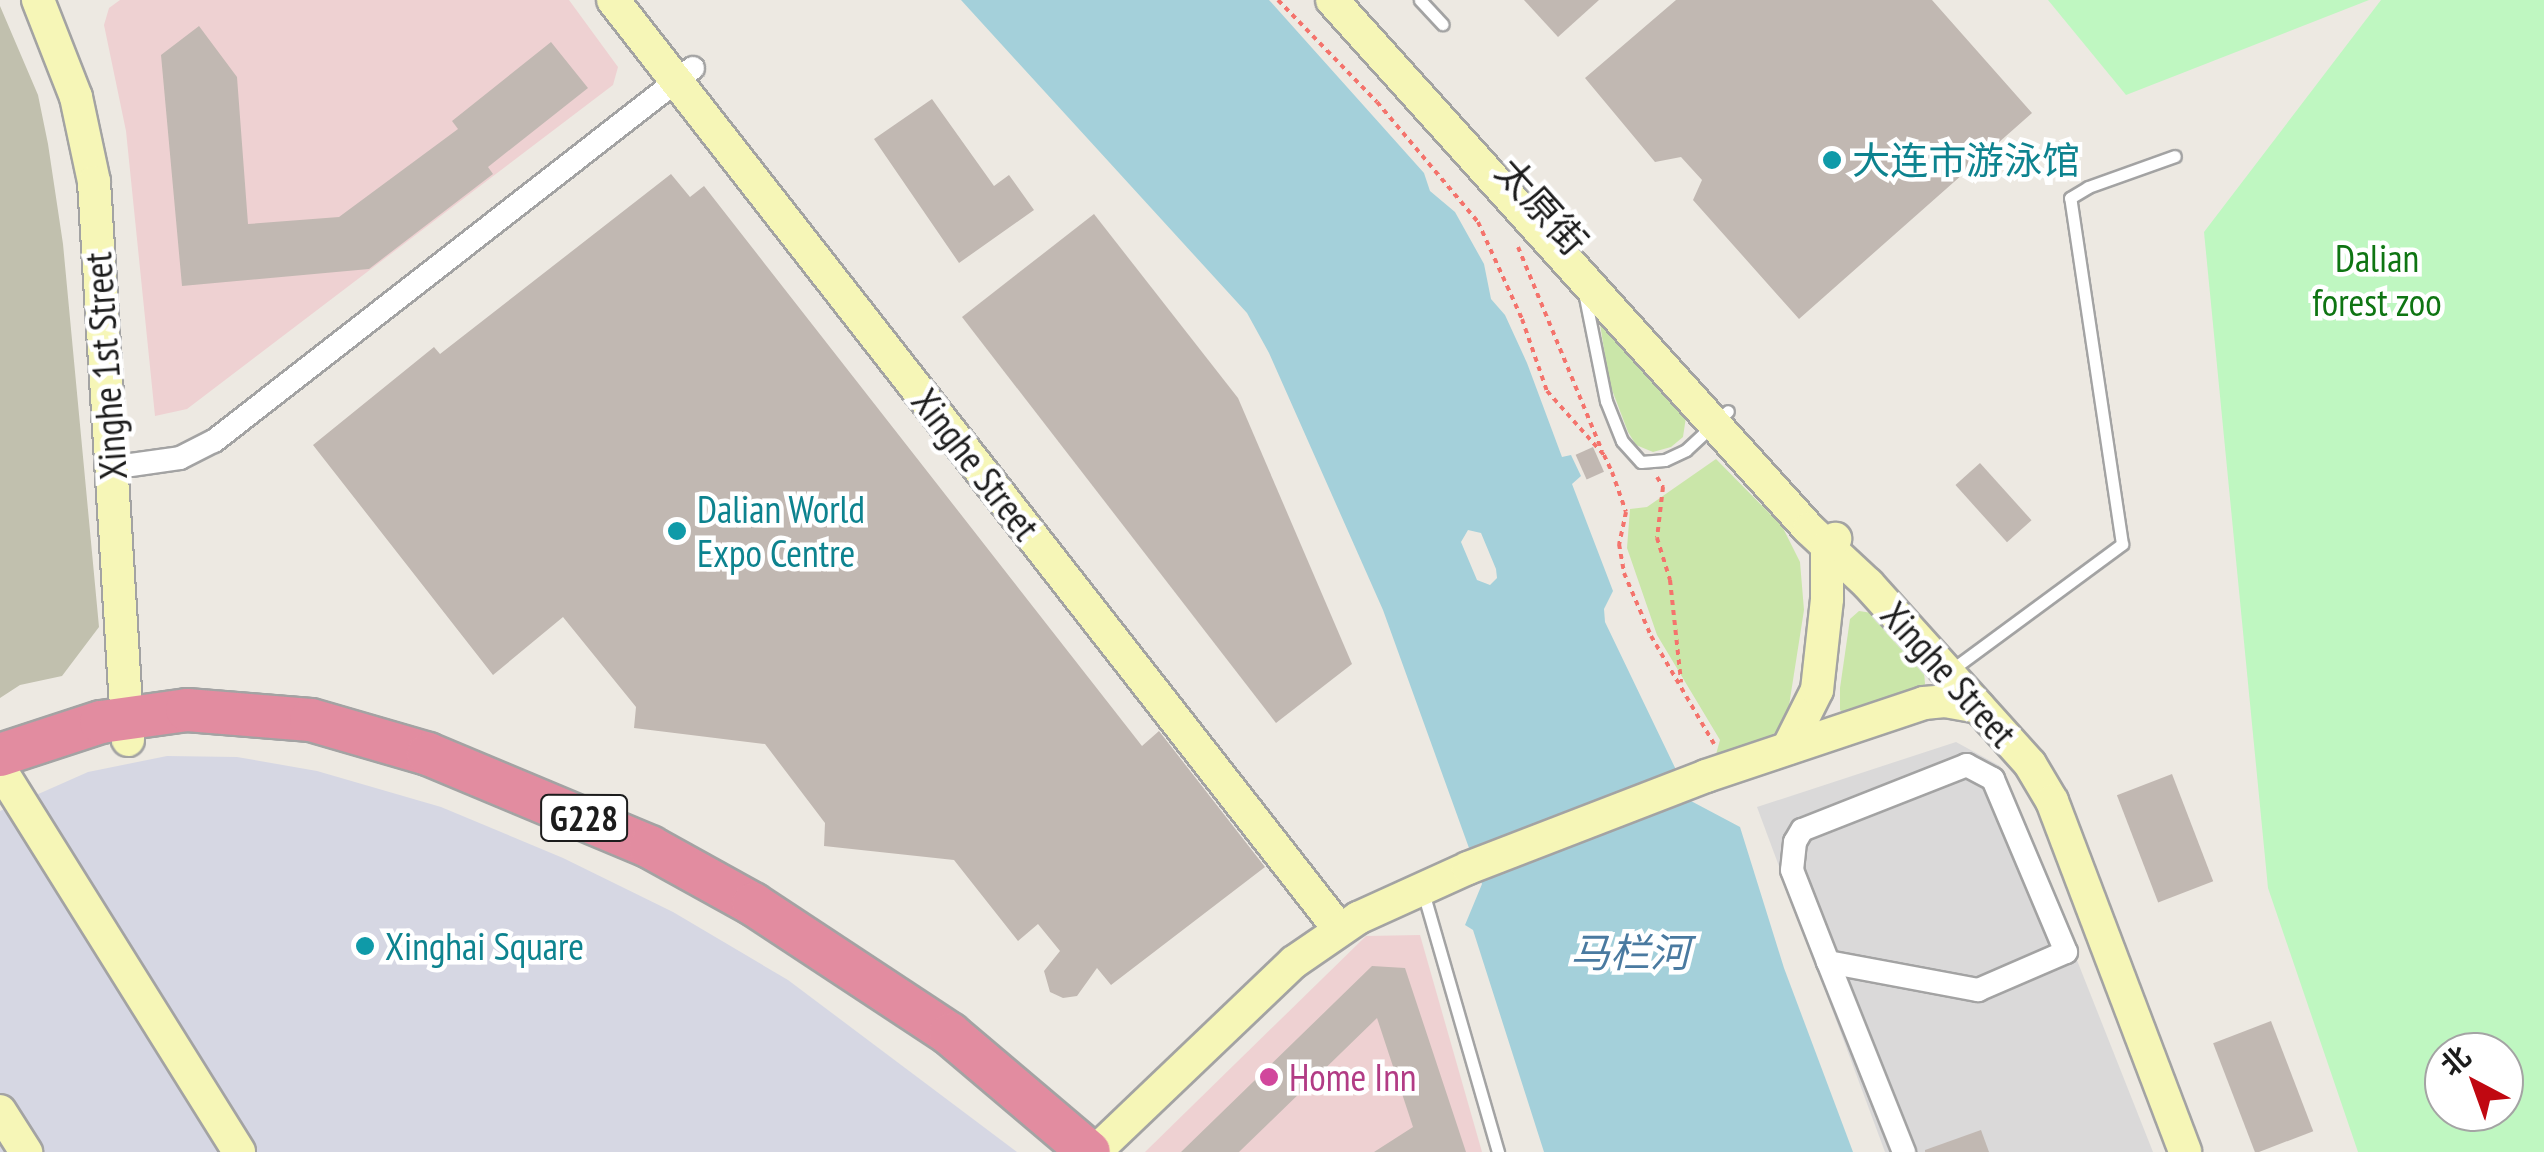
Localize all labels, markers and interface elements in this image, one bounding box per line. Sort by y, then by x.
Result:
place label: 大连市游泳馆 [1852,137,2080,183]
street label: 太原街 [1487,148,1597,264]
marker: 大连市游泳馆 [1821,149,1843,171]
park label: Dalian forest zoo [2312,235,2442,324]
street label: Xinghe 1st Street [74,251,136,481]
street label: Xinghe Street [903,379,1049,549]
place label: Dalian World Expo Centre [697,486,865,576]
marker: Dalian World Expo Centre [666,520,688,542]
street label: Xinghe Street [1872,592,2026,756]
road number: G228 [539,788,629,848]
place label: Xinghai Square [385,923,584,969]
water label: 马栏河 [1570,928,1690,976]
marker: Xinghai Square [354,935,376,957]
north arrow [2424,1032,2524,1132]
text: 北 [2433,1037,2478,1084]
place label: Home Inn [1289,1054,1416,1100]
marker: Home Inn [1258,1066,1280,1088]

